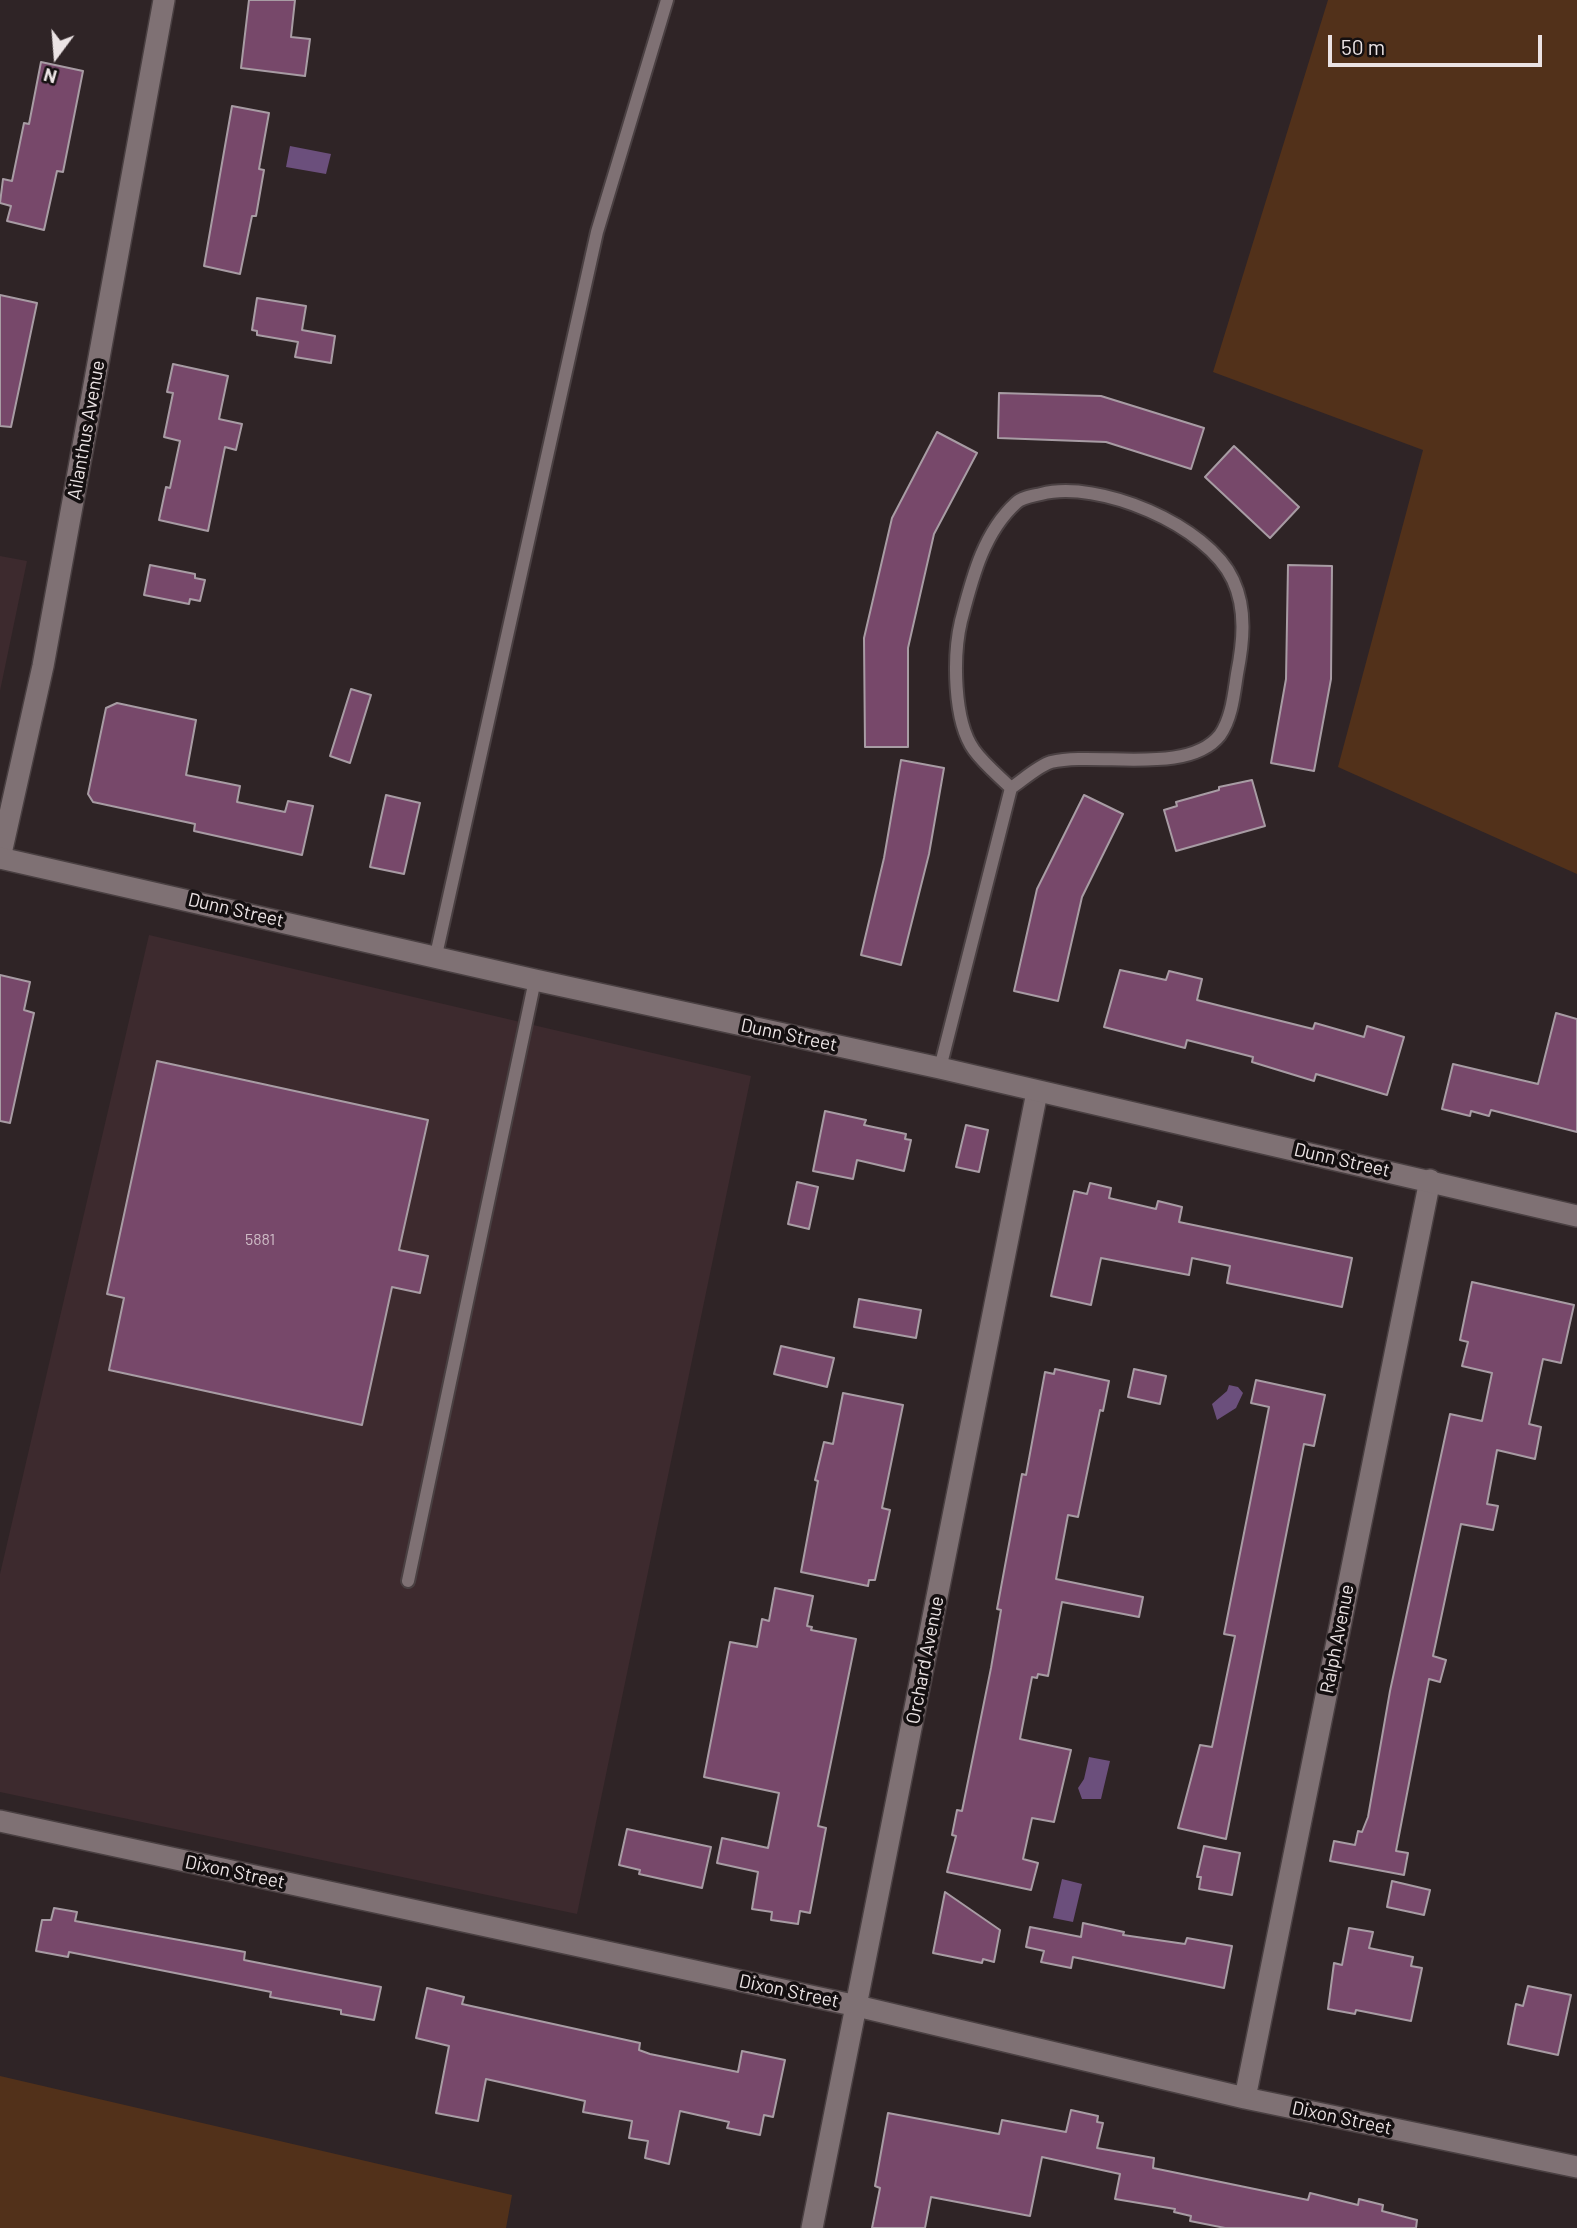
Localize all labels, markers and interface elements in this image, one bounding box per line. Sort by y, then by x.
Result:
north arrow [21,21,91,91]
scale bar [1332,21,1546,65]
text: 50 m [1341,34,1385,59]
text: N [41,64,59,89]
street label: Ailanthus Avenue [62,358,110,502]
street label: Dunn Street [186,888,286,932]
street label: Dunn Street [739,1014,839,1056]
street label: Dunn Street [1292,1138,1392,1182]
house number: 5881 [245,1230,275,1250]
street label: Ralph Avenue [1315,1583,1359,1695]
street label: Orchard Avenue [901,1594,949,1726]
street label: Dixon Street [183,1850,287,1894]
street label: Dixon Street [737,1969,841,2013]
street label: Dixon Street [1290,2096,1394,2140]

